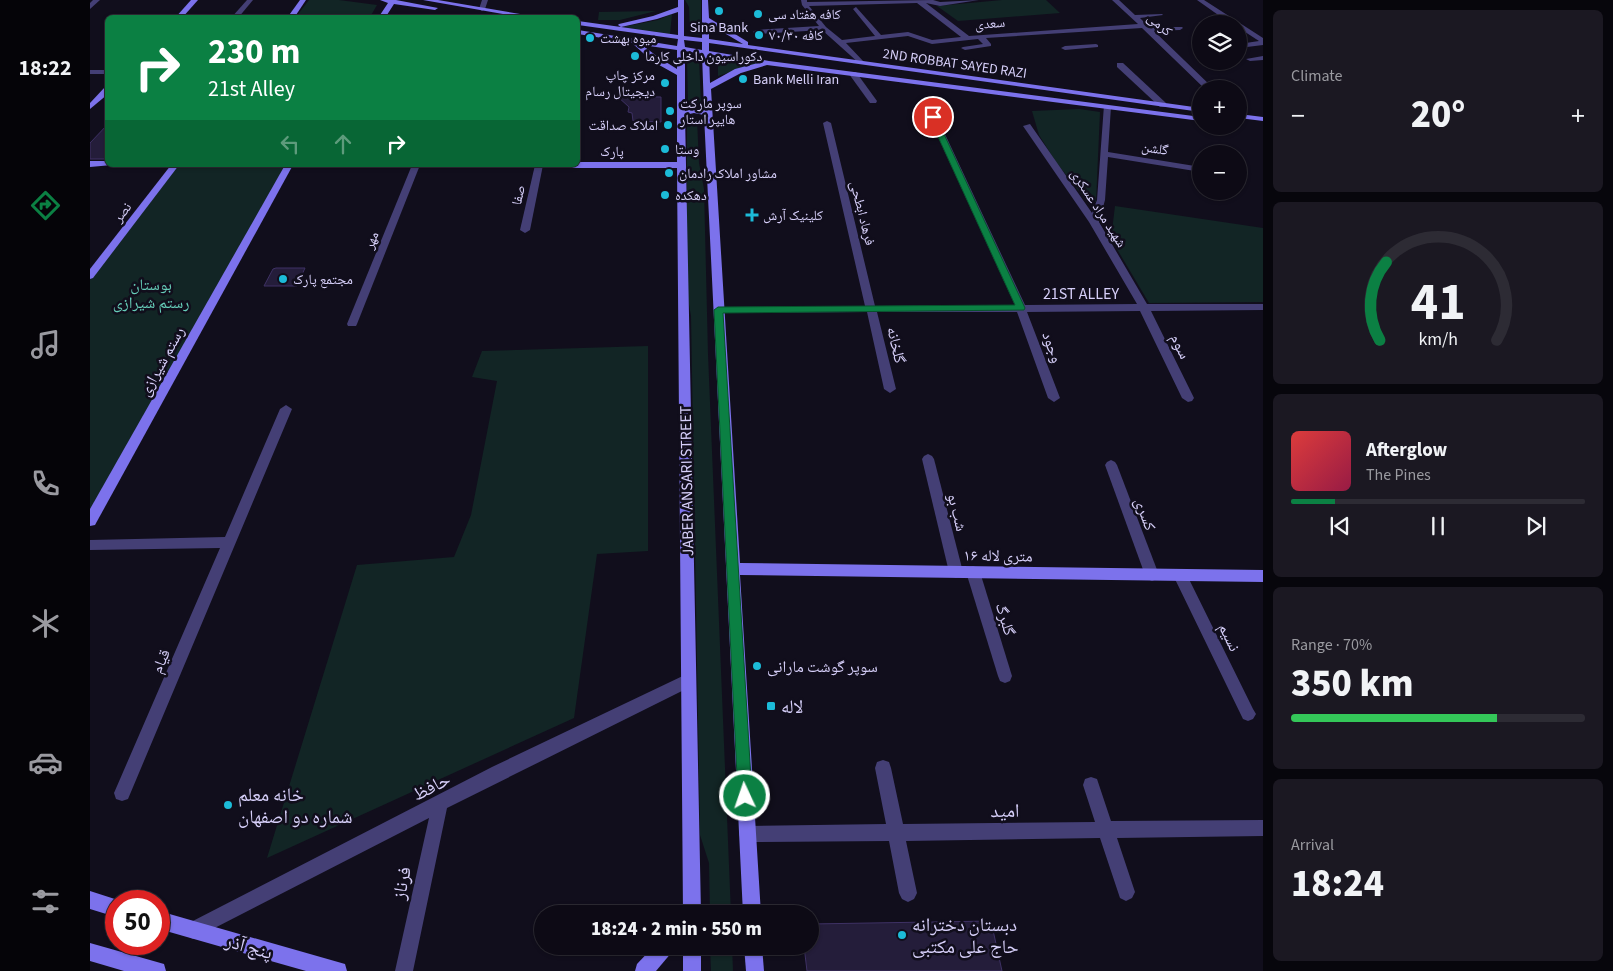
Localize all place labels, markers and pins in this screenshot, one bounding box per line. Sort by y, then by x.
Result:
marker: Sina Bank [713,5,725,17]
place label: کافه هفتاد سی [768,5,841,25]
marker: کافه هفتاد سی [752,8,764,20]
place label: Sina Bank [690,18,748,38]
place label: کافه ۷۰/۳۰ [769,26,824,46]
place label: میوه بهشت [600,29,656,49]
marker: کافه ۷۰/۳۰ [753,29,765,41]
marker: میوه بهشت [584,32,596,44]
place label: دکوراسیون داخلی کارما [645,47,762,67]
marker: دکوراسیون داخلی کارما [629,50,641,62]
place label: مرکز چاپ دیجیتال رسام [585,66,655,102]
place label: Bank Melli Iran [753,70,839,90]
marker: Bank Melli Iran [737,73,749,85]
marker: مرکز چاپ دیجیتال رسام [659,77,671,89]
place label: سوپر مارکت هایپر استار [679,94,742,130]
pin [912,96,954,138]
marker: سوپر مارکت هایپر استار [664,105,676,117]
place label: املاک صداقت [589,116,658,136]
marker: املاک صداقت [662,119,674,131]
place label: وستا [675,140,699,160]
marker: وستا [659,143,671,155]
place label: مشاور املاک رادمان [679,164,777,184]
marker: مشاور املاک رادمان [663,167,675,179]
place label: دهکده [675,186,707,206]
marker: دهکده [659,189,671,201]
place label: کلینیک آرش [763,206,823,226]
marker: کلینیک آرش [745,208,759,222]
place label: مجتمع پارک [293,270,353,290]
marker: مجتمع پارک [277,273,289,285]
place label: سوپر گوشت مارانی [767,656,878,678]
marker: سوپر گوشت مارانی [751,660,763,672]
place label: لاله [781,694,803,721]
marker: لاله [765,700,777,712]
place label: خانه معلم شماره دو اصفهان [238,782,353,831]
marker: خانه معلم شماره دو اصفهان [222,799,234,811]
place label: دبستان دخترانه حاج علی مکتبی [912,912,1019,961]
marker: دبستان دخترانه حاج علی مکتبی [896,929,908,941]

